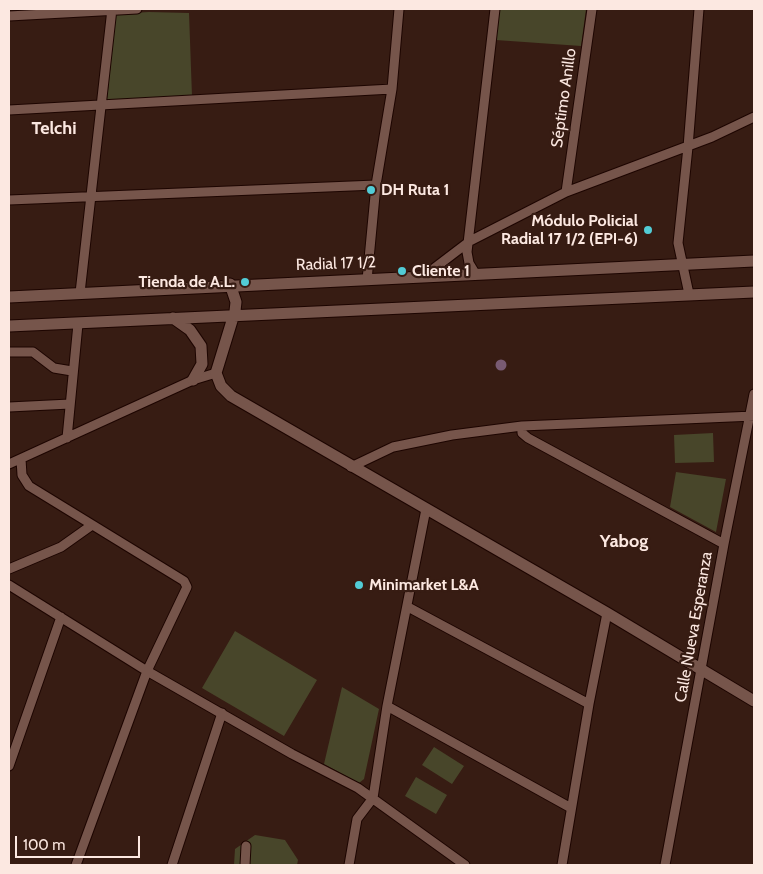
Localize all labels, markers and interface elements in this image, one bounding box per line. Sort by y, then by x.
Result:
street label: Séptimo Anillo [548,47,580,149]
district label: Telchi [32,118,76,140]
place label: DH Ruta 1 [381,180,449,200]
marker: DH Ruta 1 [365,184,377,196]
place label: Módulo Policial Radial 17 1/2 (EPI-6) [501,211,638,249]
marker: Módulo Policial Radial 17 1/2 (EPI-6) [642,224,654,236]
street label: Radial 17 1/2 [296,253,376,275]
place label: Cliente 1 [412,261,470,281]
marker: Cliente 1 [396,265,408,277]
place label: Tienda de A.L. [139,272,235,292]
marker: Tienda de A.L. [239,276,251,288]
district label: Yabog [600,531,648,553]
street label: Calle Nueva Esperanza [671,550,717,704]
place label: Minimarket L&A [369,575,479,595]
marker: Minimarket L&A [353,579,365,591]
scale bar [18,826,142,858]
text: 100 m [23,836,65,854]

